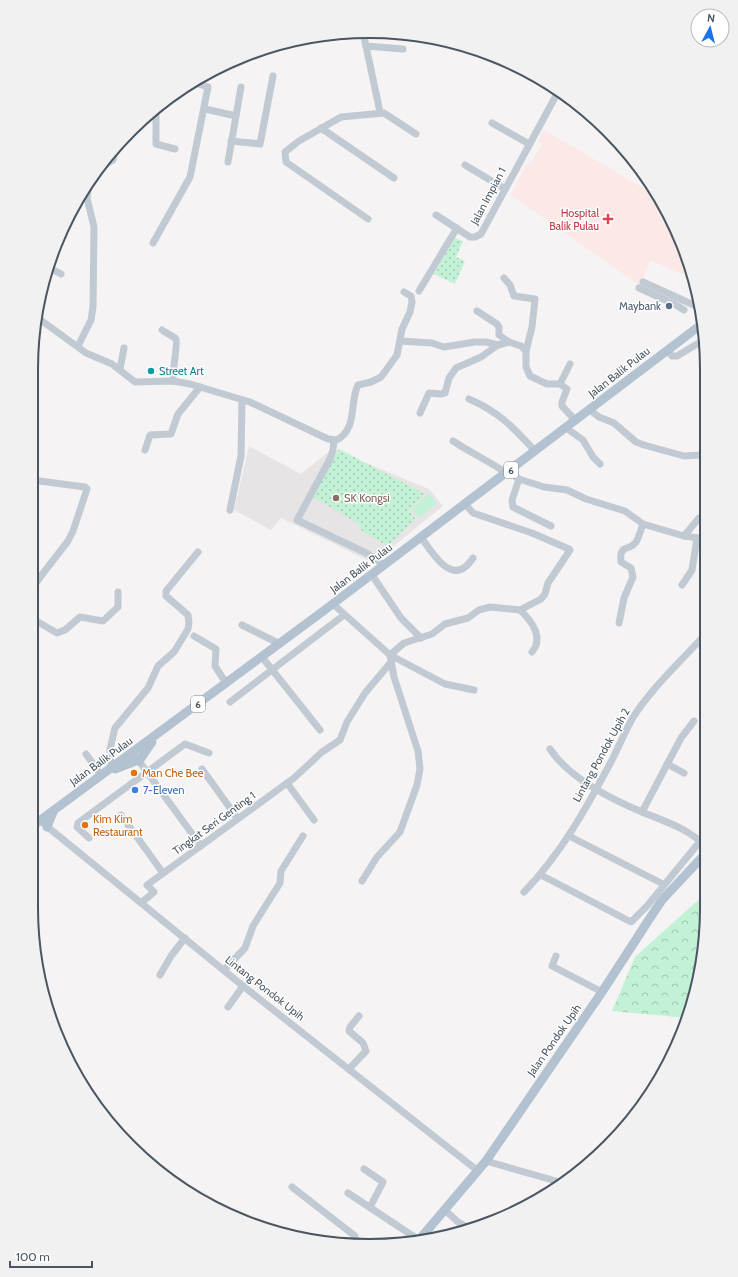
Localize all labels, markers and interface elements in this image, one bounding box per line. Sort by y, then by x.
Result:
north arrow [690,8,730,48]
text: N [707,11,716,25]
street label: Jalan Impian 1 [467,165,509,228]
place label: Hospital Balik Pulau [549,206,599,233]
marker: Hospital Balik Pulau [602,213,614,225]
place label: Maybank [619,299,661,313]
marker: Maybank [664,301,674,311]
street label: Jalan Balik Pulau [585,343,653,401]
place label: Street Art [159,364,204,378]
marker: Street Art [146,366,156,376]
road number: 6 [504,462,518,478]
place label: SK Kongsi [344,491,390,505]
marker: SK Kongsi [331,493,341,503]
street label: Jalan Balik Pulau [326,540,395,597]
road number: 6 [191,696,205,712]
street label: Lintang Pondok Upih 2 [569,705,633,804]
street label: Jalan Balik Pulau [66,733,135,789]
place label: Man Che Bee [142,766,204,780]
marker: Man Che Bee [129,768,139,778]
place label: 7-Eleven [143,783,184,797]
marker: 7-Eleven [130,785,140,795]
street label: Tingkat Seri Genting 1 [170,788,258,858]
place label: Kim Kim Restaurant [93,812,143,839]
marker: Kim Kim Restaurant [80,820,90,830]
street label: Lintang Pondok Upih [222,953,308,1023]
street label: Jalan Pondok Upih [523,1001,584,1079]
scale bar [10,1243,92,1269]
text: 100 m [16,1249,50,1264]

